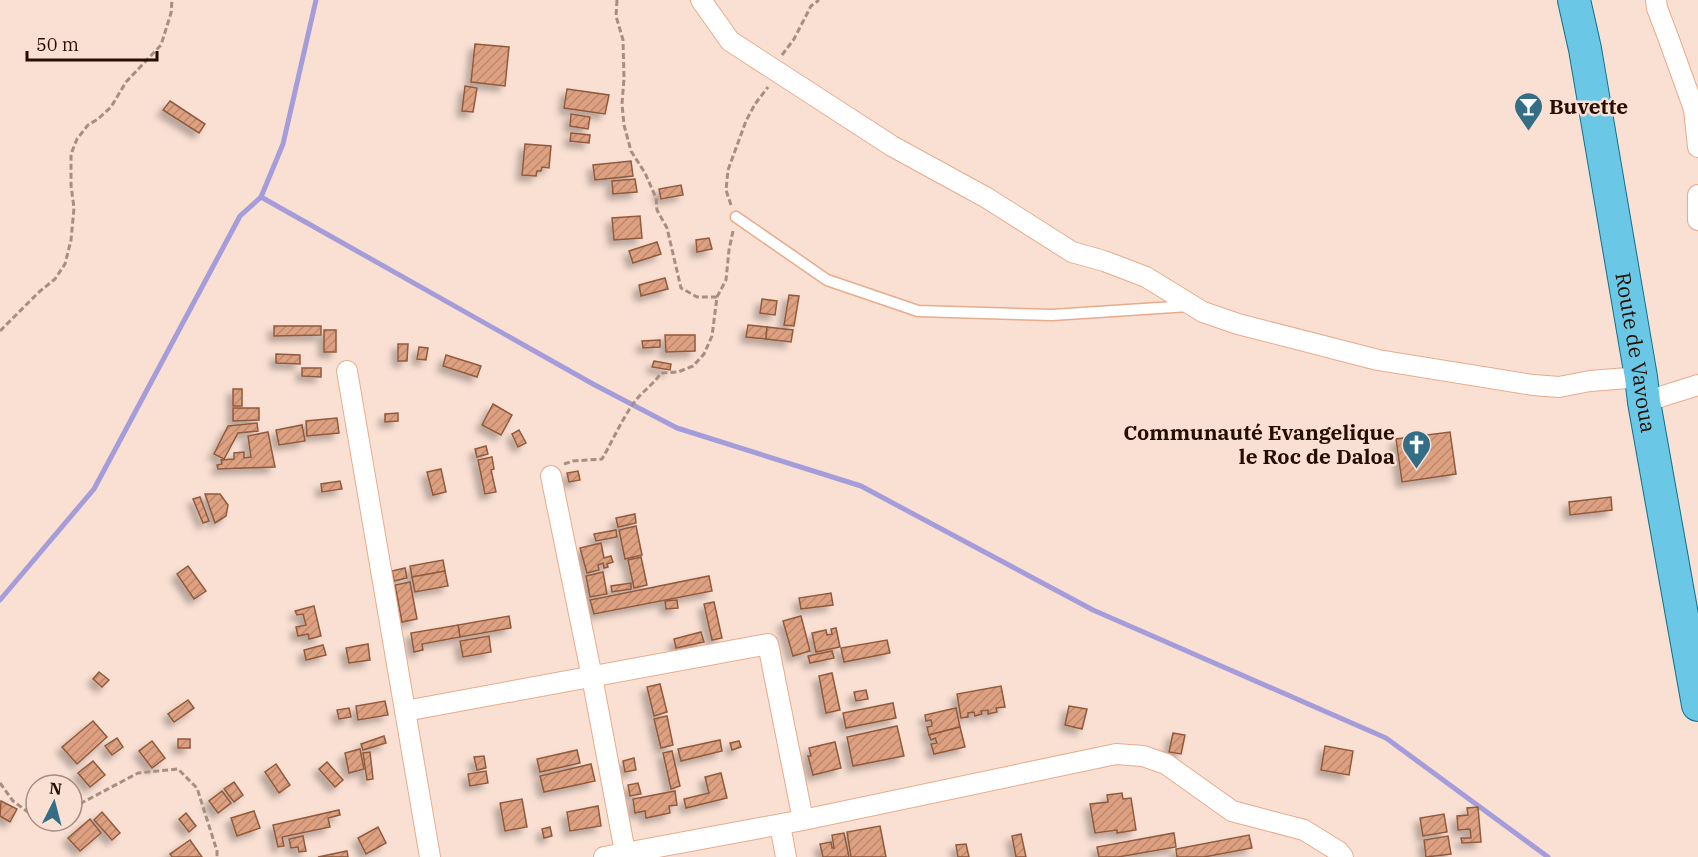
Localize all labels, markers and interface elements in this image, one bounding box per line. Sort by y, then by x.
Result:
scale bar [27,24,158,62]
text: 50 m [36,33,79,56]
bar icon: Buvette [1512,90,1544,132]
place label: Buvette [1549,92,1628,120]
street label: Route de Vavoua [1609,270,1663,435]
place label: Communauté Evangelique le Roc de Daloa [1123,418,1395,470]
church icon: Communauté Evangelique le Roc de Daloa [1400,428,1432,470]
north arrow [24,773,84,833]
text: N [48,777,63,799]

